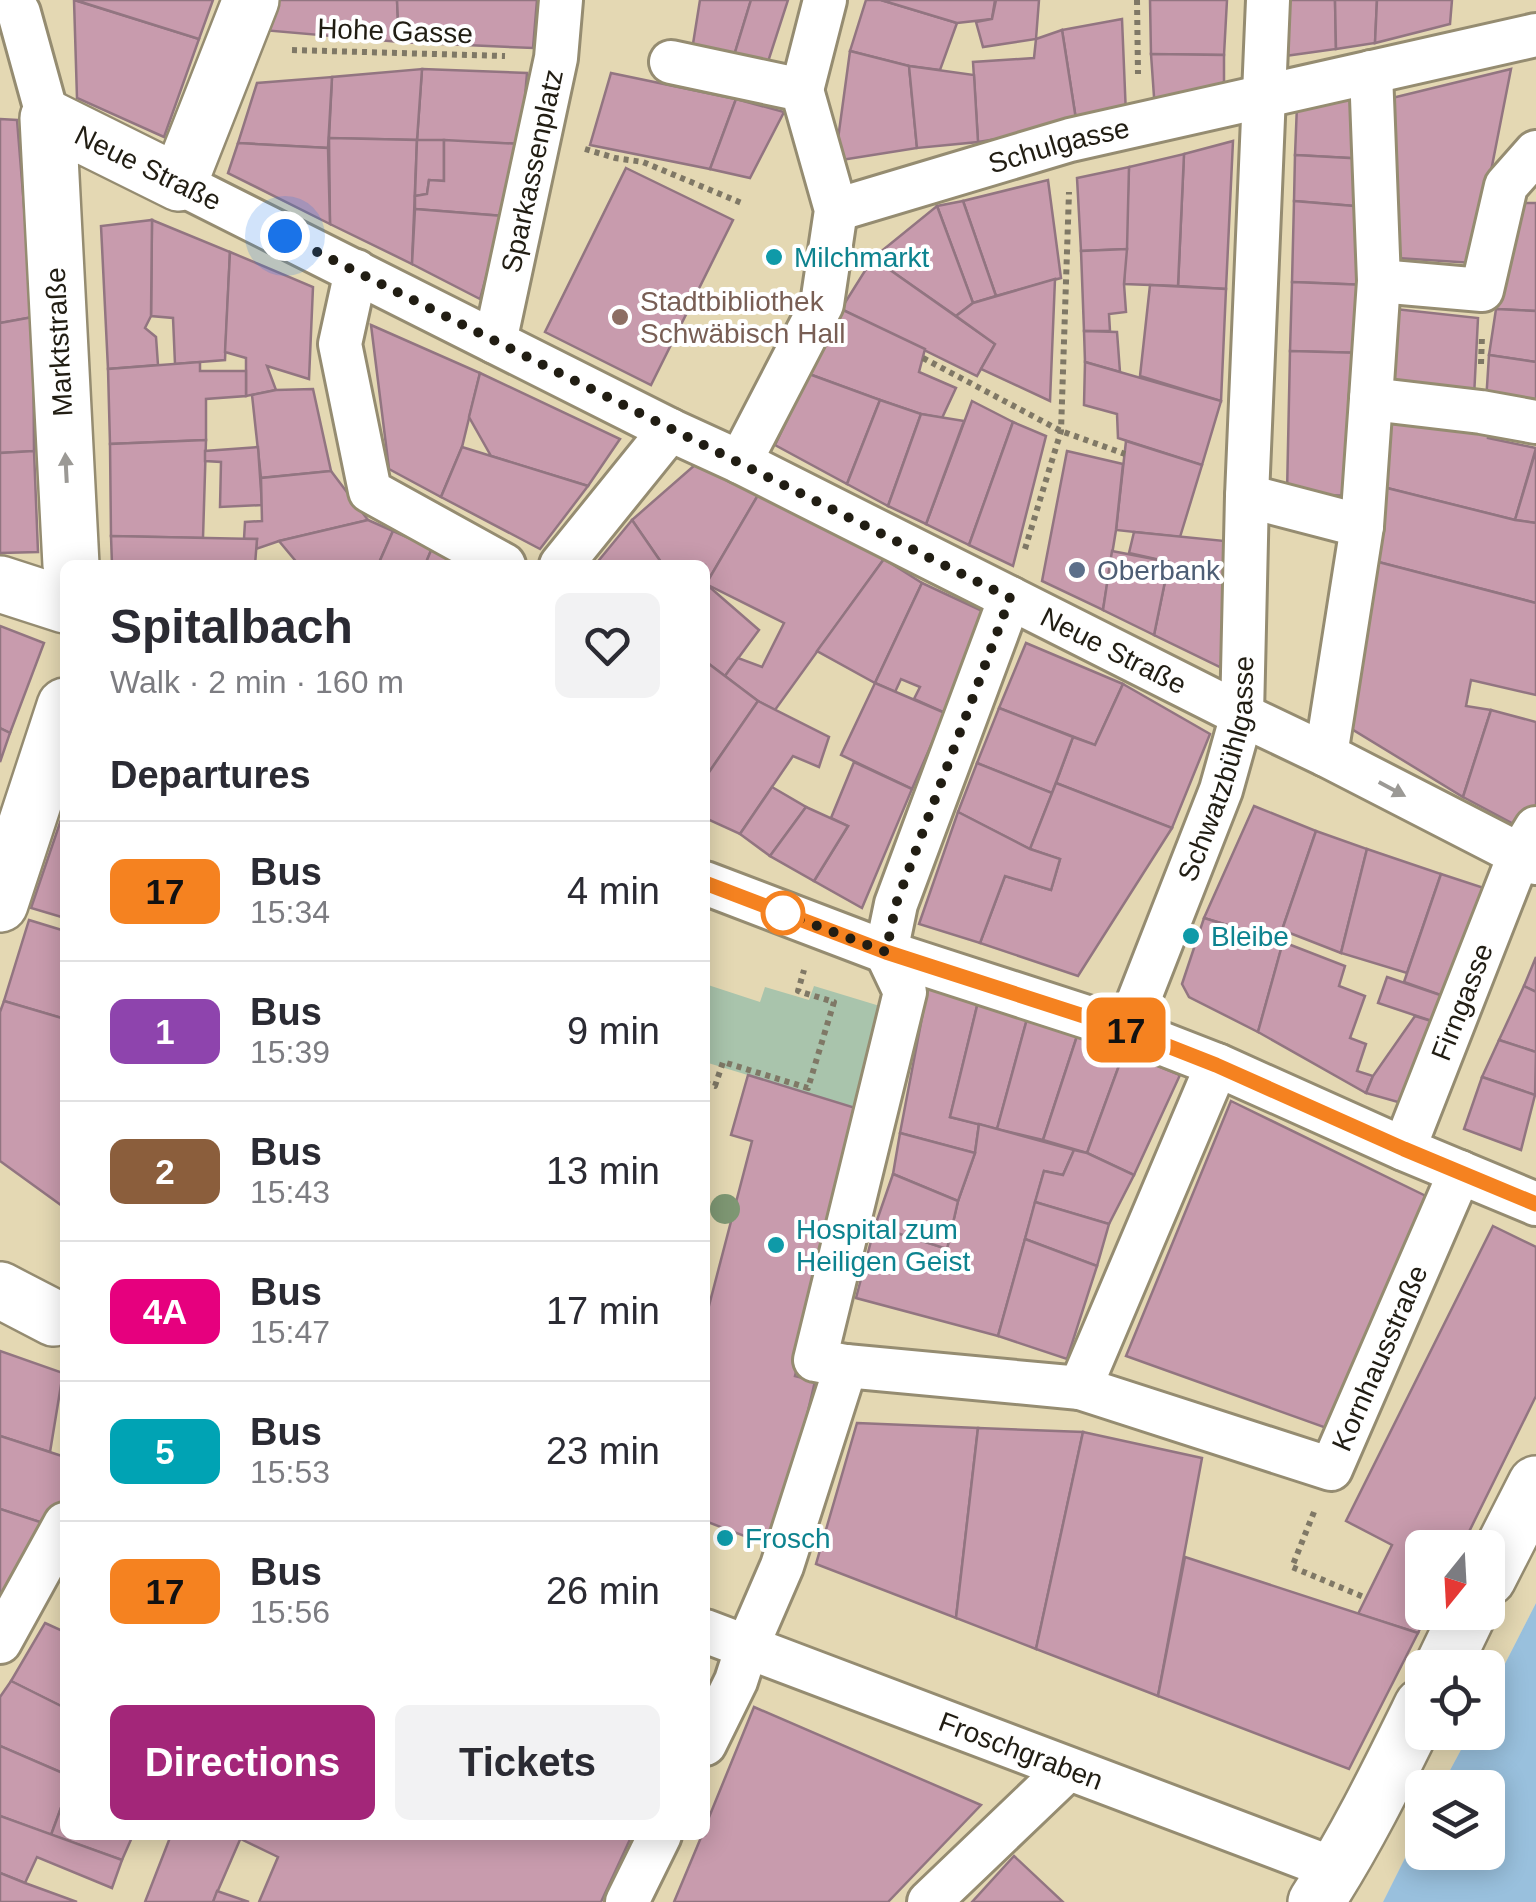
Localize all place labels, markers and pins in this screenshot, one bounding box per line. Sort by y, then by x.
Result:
place label: Milchmarkt [794,242,930,273]
marker: Milchmarkt [763,246,785,268]
place label: Stadtbibliothek Schwäbisch Hall [640,286,845,349]
marker: Stadtbibliothek Schwäbisch Hall [609,306,631,328]
place label: Oberbank [1097,555,1221,586]
marker: Oberbank [1066,559,1088,581]
unlabelled marker [762,892,804,934]
place label: Bleibe [1211,921,1289,952]
marker: Bleibe [1180,925,1202,947]
place label: Hospital zum Heiligen Geist [796,1214,971,1277]
marker: Hospital zum Heiligen Geist [765,1234,787,1256]
place label: Frosch [745,1523,831,1554]
marker: Frosch [714,1527,736,1549]

